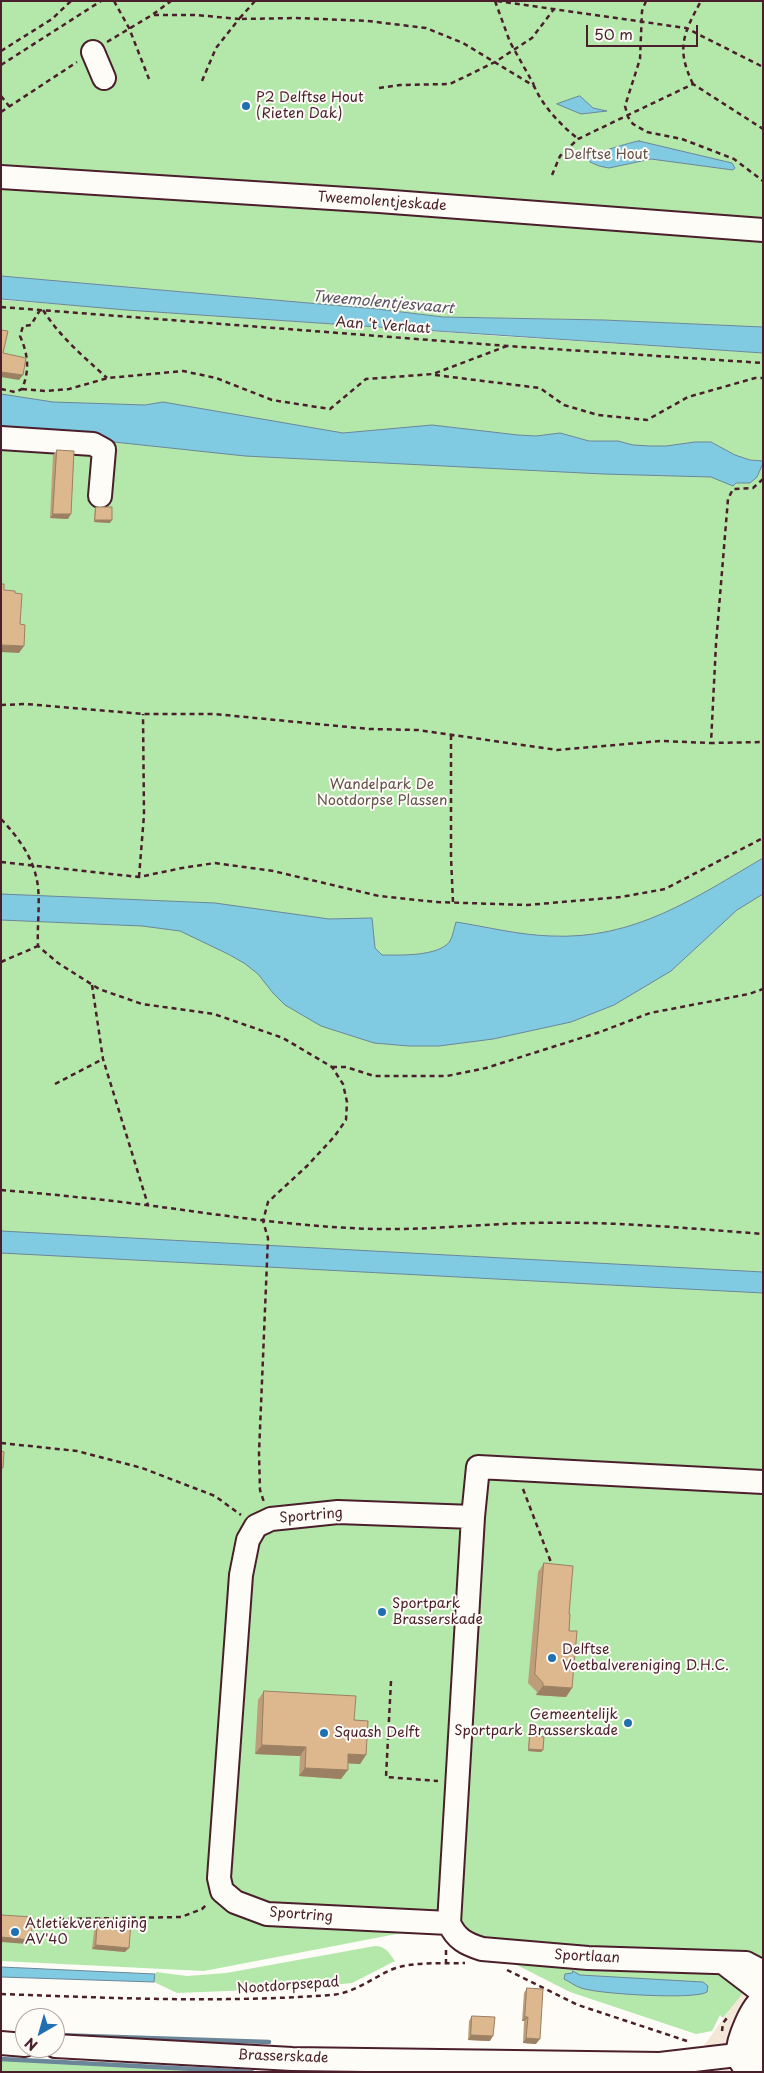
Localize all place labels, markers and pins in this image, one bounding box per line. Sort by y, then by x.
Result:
place label: P2 Delftse Hout (Rieten Dak) [256,90,364,122]
marker: P2 Delftse Hout (Rieten Dak) [240,100,252,112]
place label: Sportpark Brasserskade [392,1596,483,1628]
marker: Sportpark Brasserskade [376,1606,388,1618]
place label: Delftse Voetbalvereniging D.H.C. [562,1642,729,1674]
marker: Delftse Voetbalvereniging D.H.C. [546,1652,558,1664]
place label: Gemeentelijk Sportpark Brasserskade [454,1707,618,1740]
marker: Gemeentelijk Sportpark Brasserskade [622,1717,634,1729]
place label: Squash Delft [334,1725,420,1741]
marker: Squash Delft [318,1727,330,1739]
place label: Atletiekvereniging AV'40 [25,1916,147,1948]
marker: Atletiekvereniging AV'40 [9,1926,21,1938]

